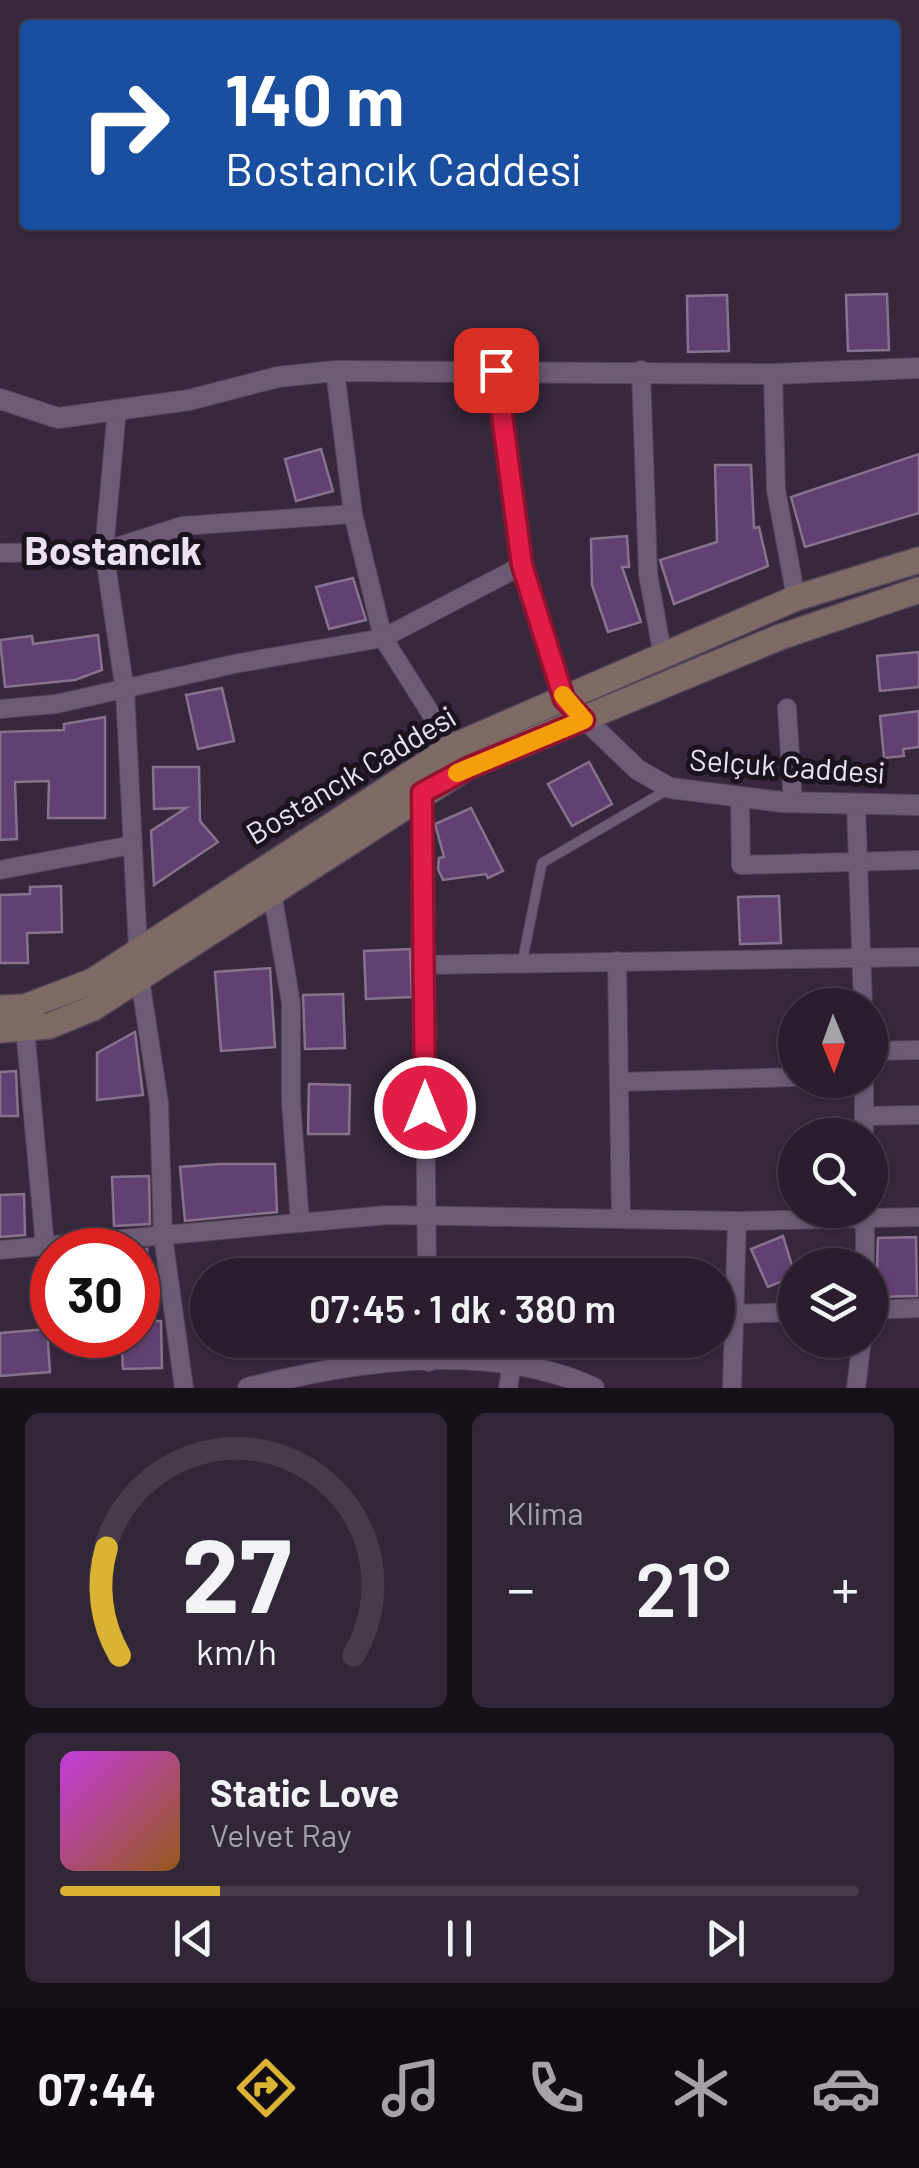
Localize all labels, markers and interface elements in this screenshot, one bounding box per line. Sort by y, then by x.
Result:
text: 140 m [225,56,404,140]
icon: right [60,60,190,190]
text: Bostancık Caddesi [225,141,581,195]
pin [454,328,539,413]
icon: arrive [469,343,524,398]
district label: Bostancık [24,525,202,573]
street label: Bostancık Caddesi [239,698,461,851]
street label: Selçuk Caddesi [688,740,886,790]
north arrow [778,988,888,1098]
map controls [778,988,888,1358]
position arrow [373,1056,477,1160]
button: search [778,1118,888,1228]
speed limit sign: 30 [30,1228,160,1358]
button: layers [778,1248,888,1358]
text: 07:45 · 1 dk · 380 m [309,1285,616,1331]
text: Klima [507,1493,584,1531]
text: 27 [181,1509,291,1634]
text: 21° [635,1542,731,1632]
text: − [507,1554,535,1620]
text: + [831,1554,859,1620]
text: km/h [196,1629,276,1672]
text: Static Love [210,1769,399,1815]
text: Velvet Ray [210,1815,352,1853]
icon: previous [166,1911,221,1966]
icon: pause [432,1911,487,1966]
icon: next [698,1911,753,1966]
icon: directions [231,2053,301,2123]
icon: music [376,2053,446,2123]
icon: phone [521,2053,591,2123]
icon: climate [666,2053,736,2123]
icon: car [811,2053,881,2123]
text: 07:44 [38,2061,156,2115]

